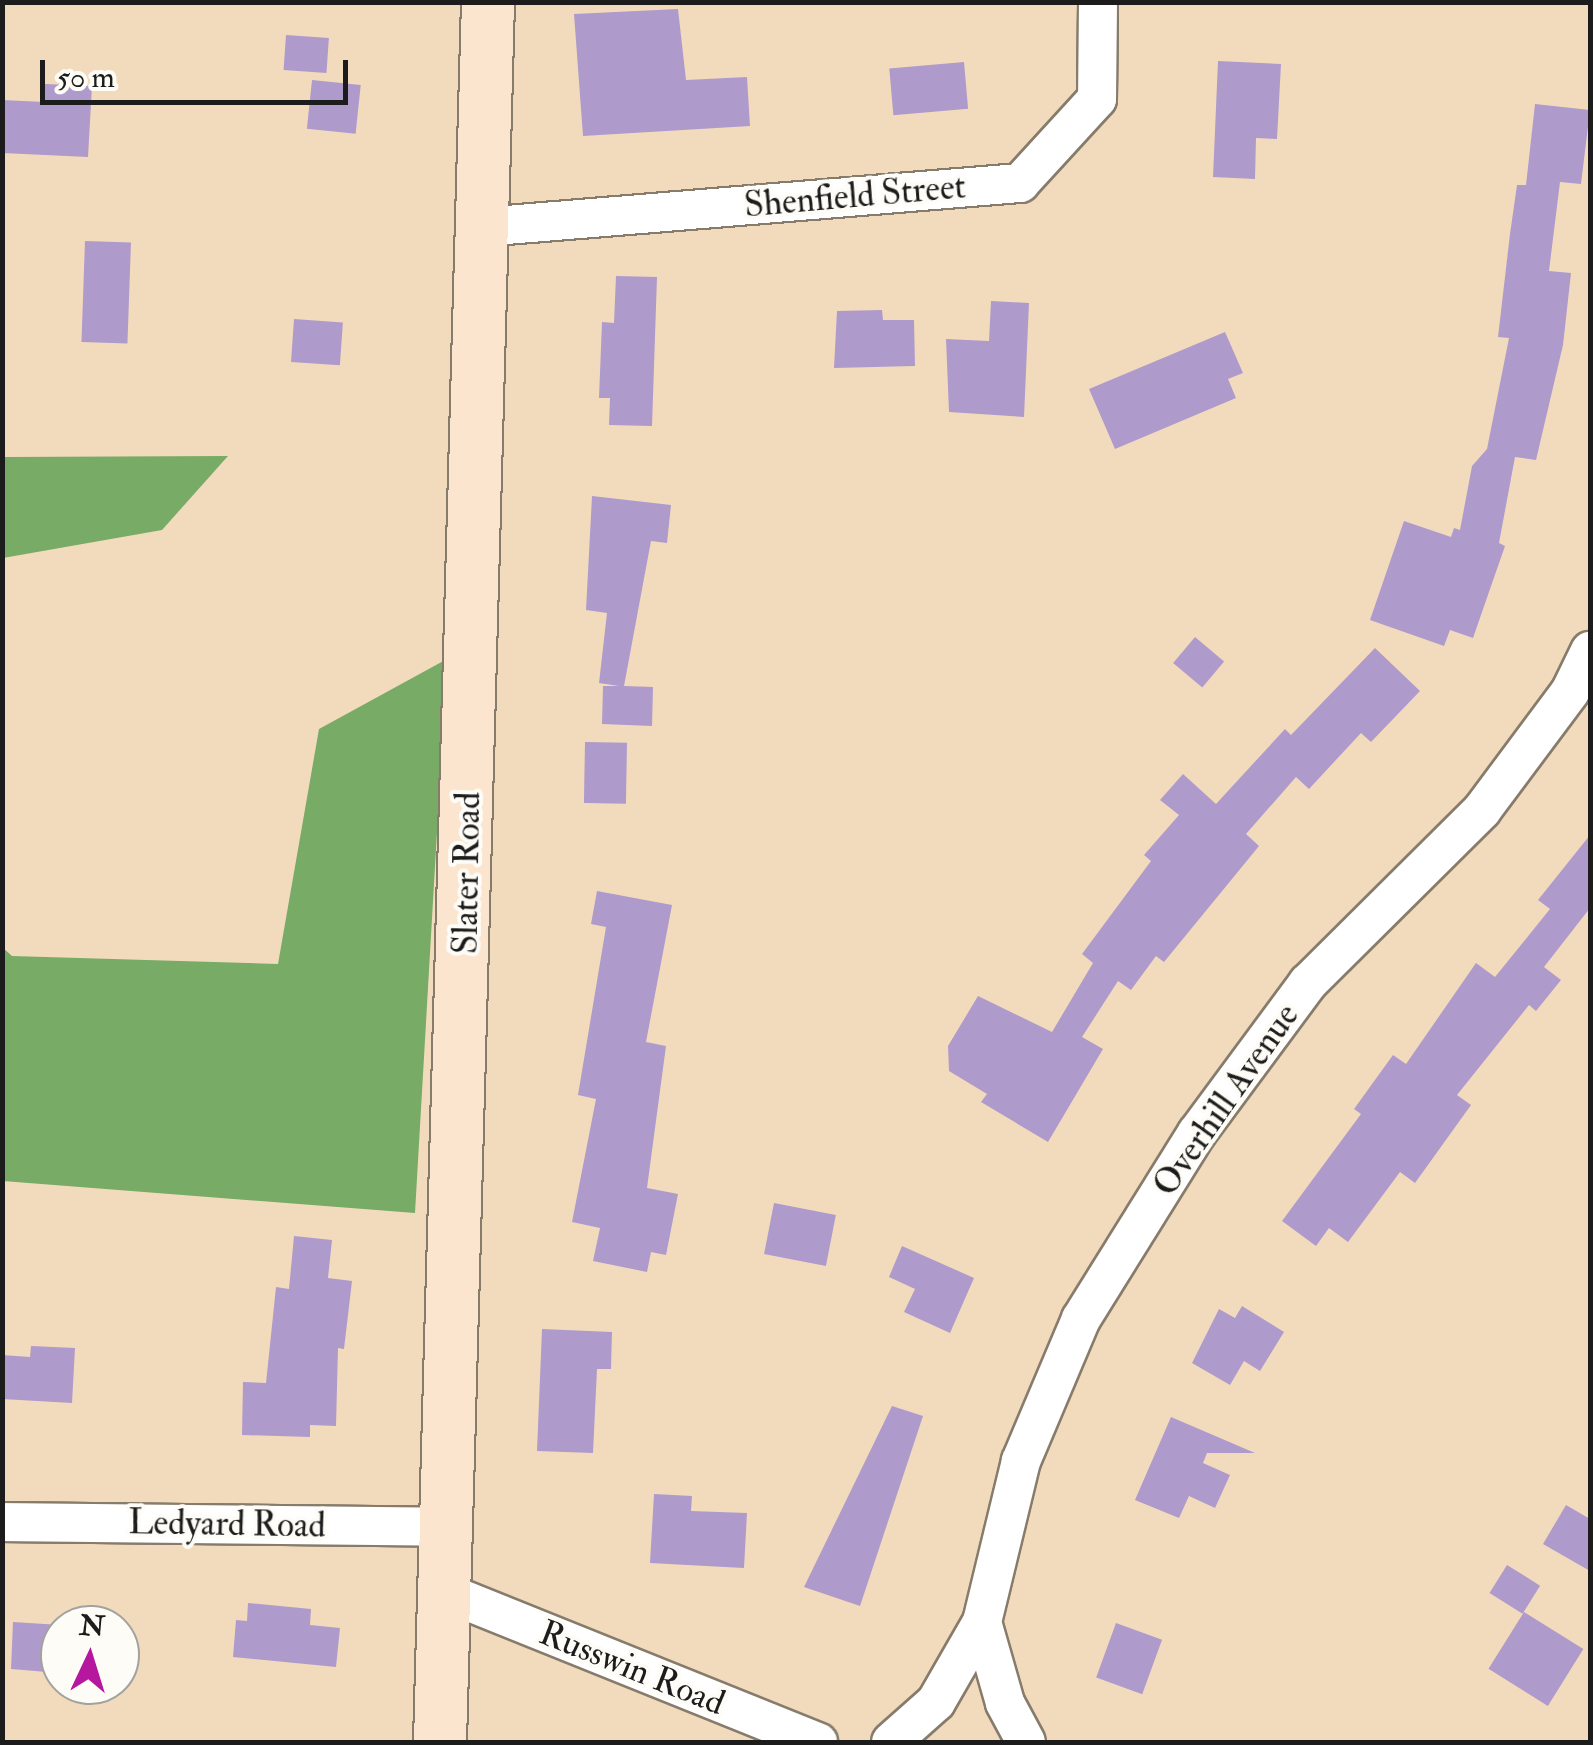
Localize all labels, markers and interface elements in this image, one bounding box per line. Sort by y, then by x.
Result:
scale bar [45,40,352,102]
text: 50 m [57,59,115,96]
street label: Shenfield Street [743,165,967,227]
street label: Slater Road [445,791,489,955]
street label: Overhill Avenue [1144,996,1308,1204]
street label: Ledyard Road [128,1501,326,1547]
north arrow [40,1605,140,1705]
text: N [78,1608,106,1645]
street label: Russwin Road [533,1612,731,1724]

